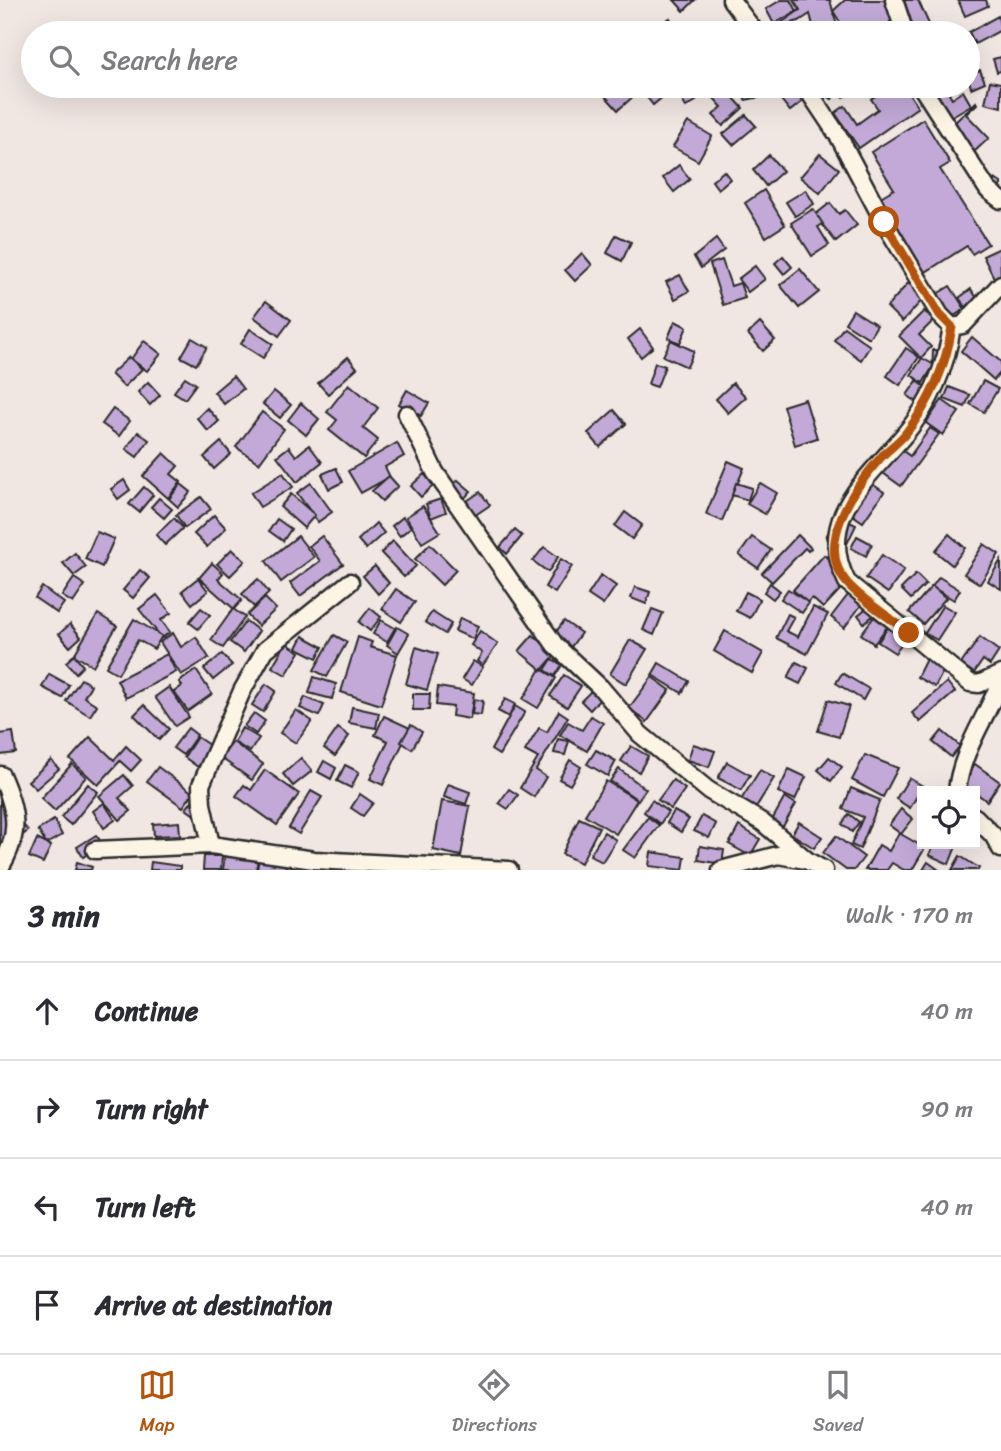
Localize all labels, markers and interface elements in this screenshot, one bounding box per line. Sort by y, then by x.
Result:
search box [21,21,980,98]
text: Search here [101,37,238,83]
icon: search [45,41,83,79]
route start [868,206,899,237]
route end [893,617,924,648]
map controls [917,786,980,849]
button: locate [917,786,980,849]
text: 3 min [28,889,100,943]
text: Walk · 170 m [846,895,973,936]
text: Continue [95,988,198,1034]
text: 40 m [920,991,973,1032]
icon: ahead [28,992,66,1030]
text: Turn right [95,1086,208,1132]
text: 90 m [921,1089,973,1130]
icon: right [28,1090,66,1128]
text: Turn left [95,1184,195,1230]
text: 40 m [920,1187,973,1228]
icon: left [28,1188,66,1226]
text: Arrive at destination [95,1282,332,1328]
icon: arrive [28,1286,66,1324]
tab: Map [138,1366,176,1441]
tab: Directions [452,1366,537,1441]
tab: Saved [813,1366,863,1441]

